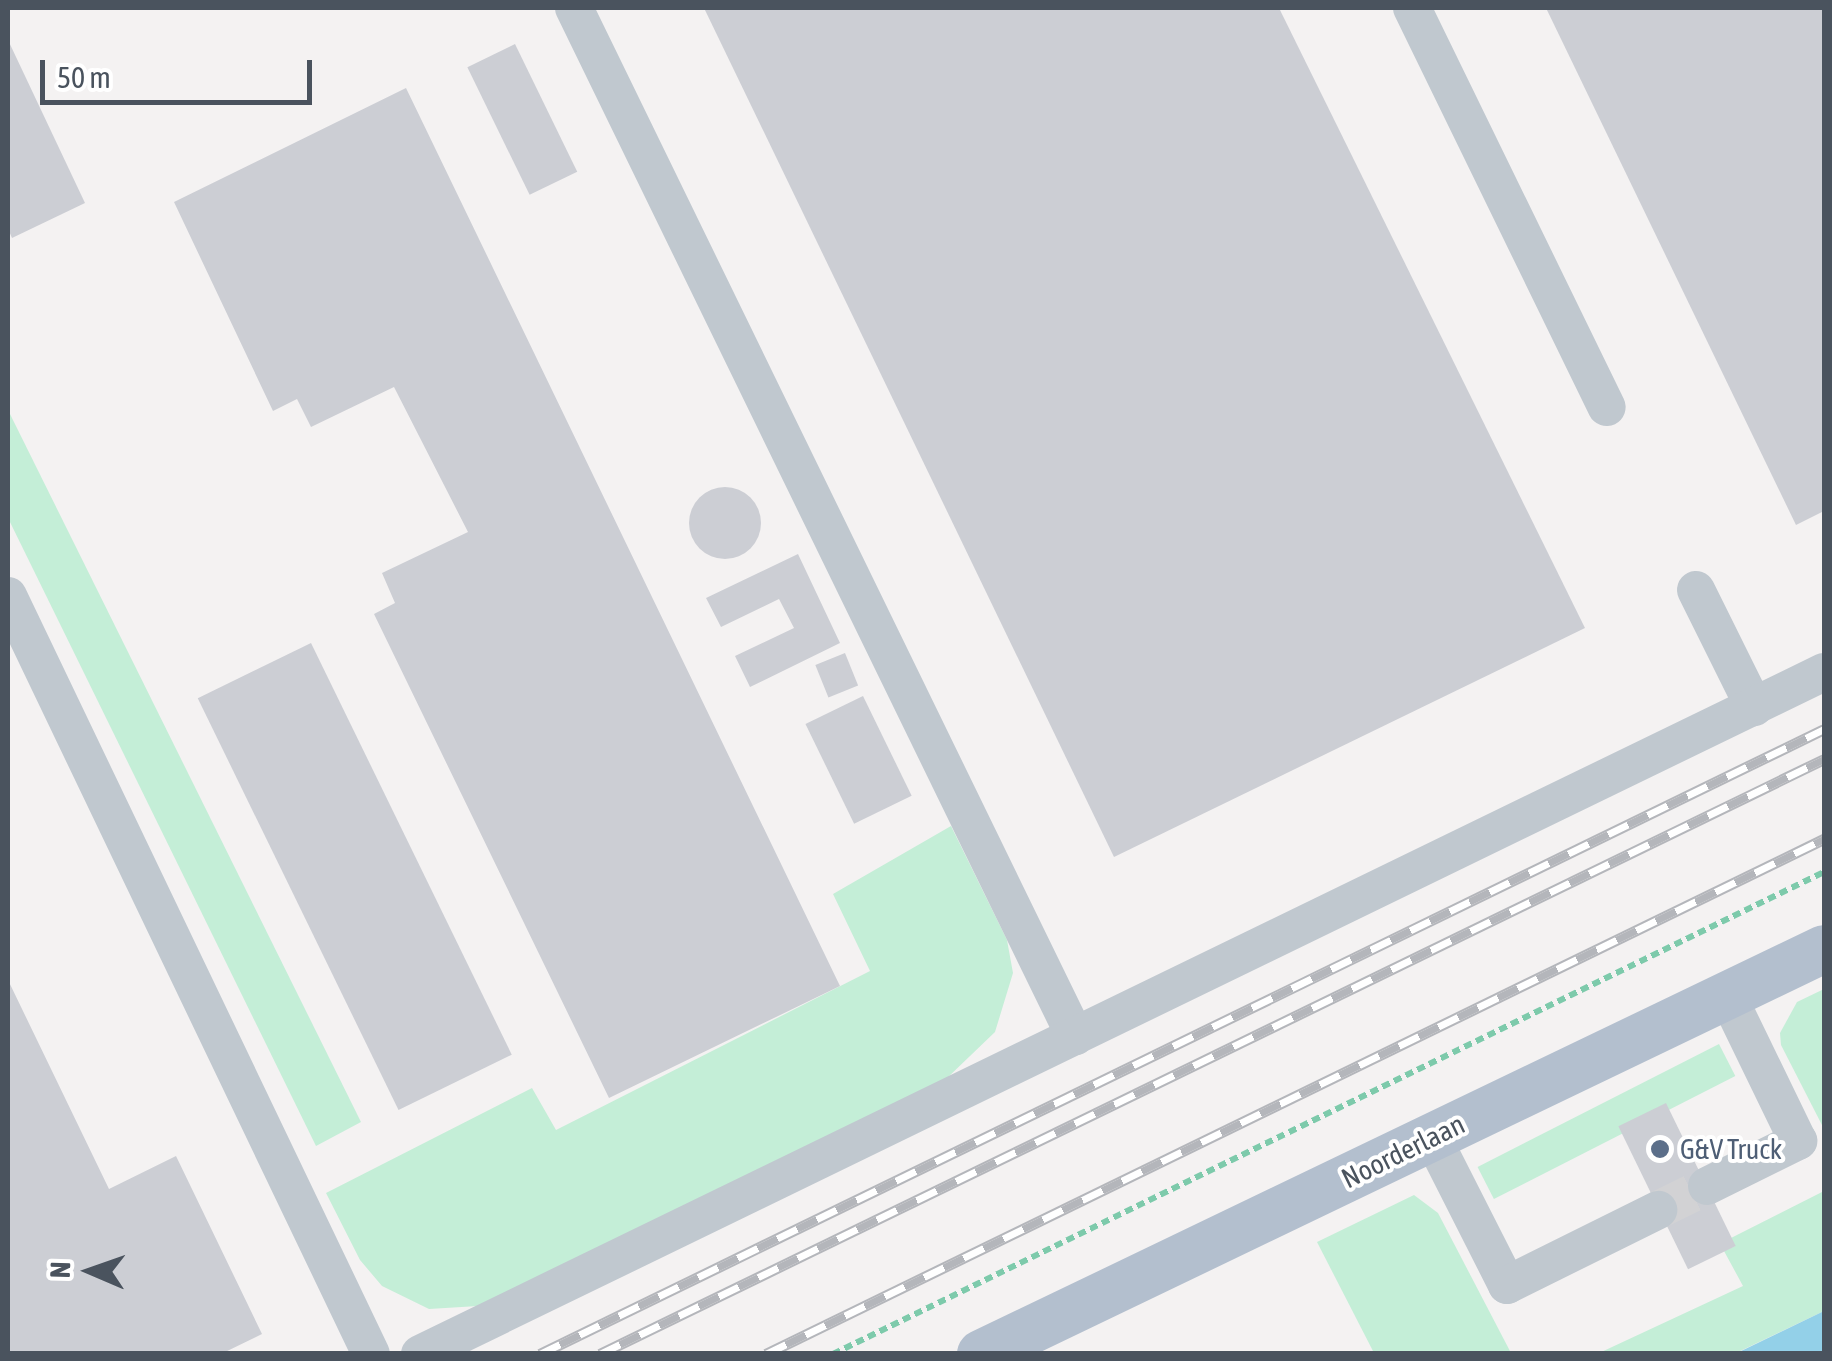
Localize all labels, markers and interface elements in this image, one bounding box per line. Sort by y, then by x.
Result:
scale bar [45,40,318,102]
text: 50 m [57,60,111,94]
street label: Noorderlaan [1336,1107,1470,1195]
place label: G&V Truck [1680,1132,1782,1166]
marker: G&V Truck [1649,1138,1671,1160]
north arrow [40,1221,140,1321]
text: N [44,1261,76,1279]

